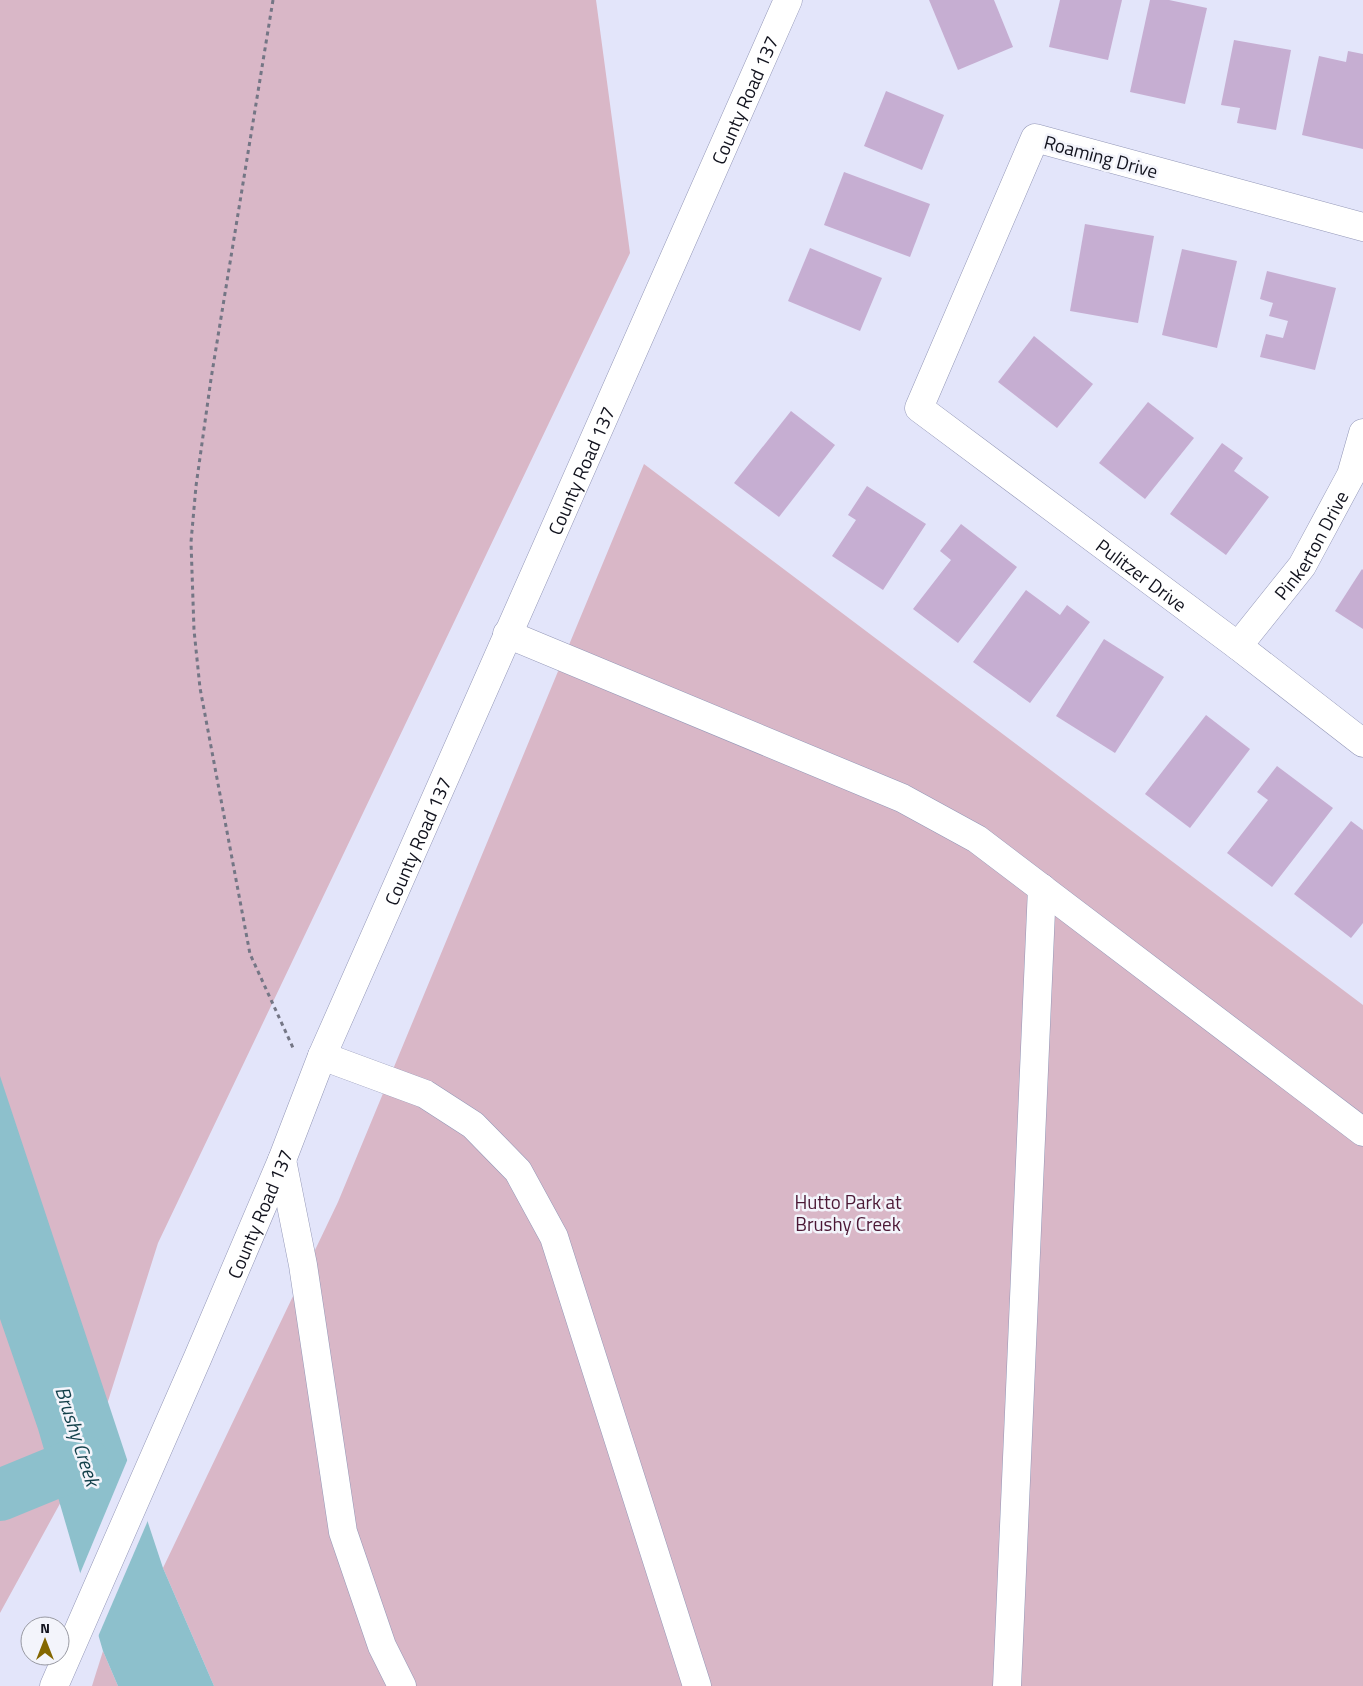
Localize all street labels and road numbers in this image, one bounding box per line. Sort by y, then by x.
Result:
street label: County Road 137 [703,31,785,169]
street label: Roaming Drive [1041,127,1161,185]
street label: County Road 137 [539,401,622,539]
street label: Pinkerton Drive [1266,485,1355,606]
street label: Pulitzer Drive [1090,531,1194,618]
street label: County Road 137 [376,772,458,910]
street label: County Road 137 [219,1145,299,1283]

